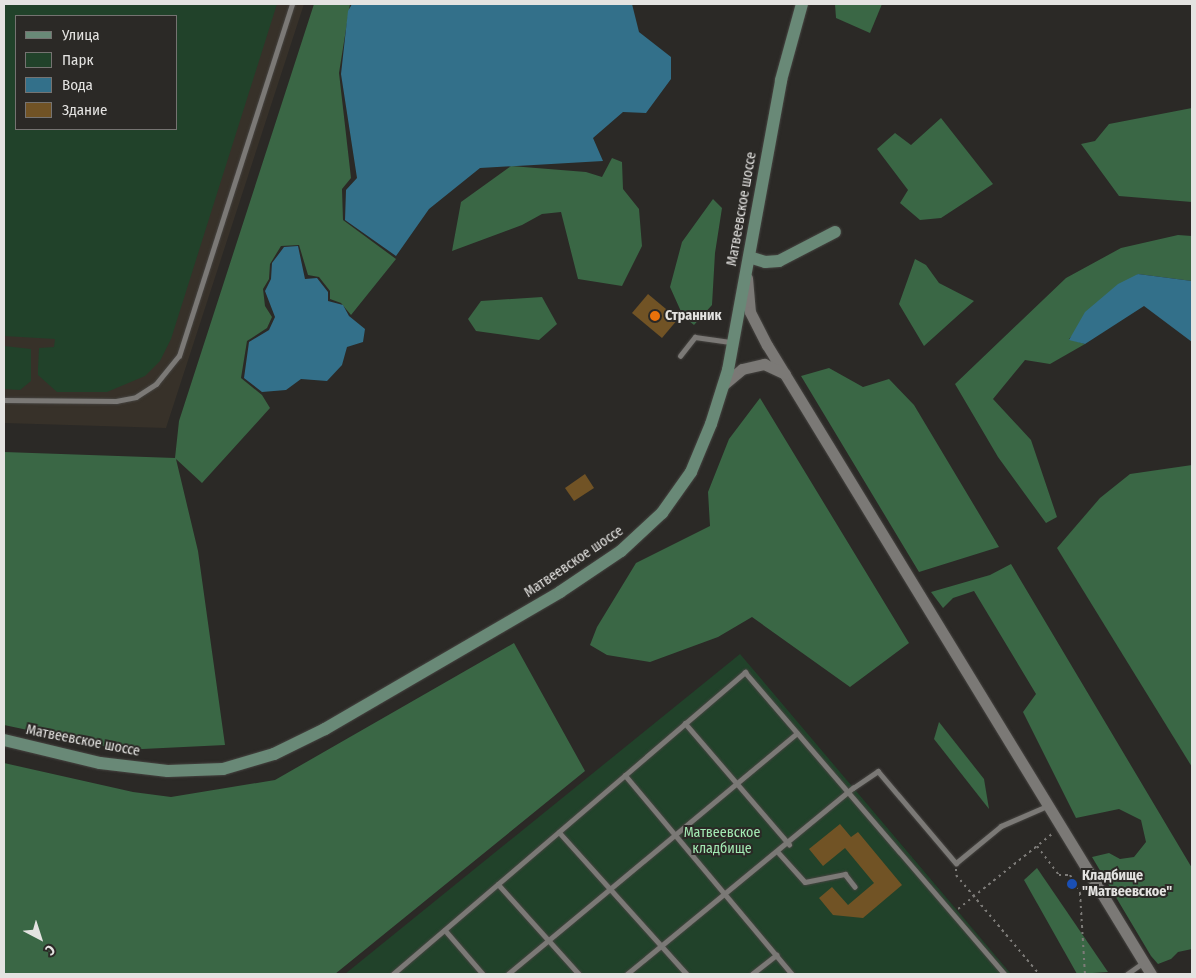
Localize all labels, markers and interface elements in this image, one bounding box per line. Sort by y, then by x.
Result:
legend [15,15,178,130]
text: Улица [62,26,100,44]
text: Парк [62,51,93,69]
text: Вода [62,76,93,94]
text: Здание [62,101,108,119]
street label: Матвеевское шоссе [724,151,760,267]
place label: Странник [665,308,722,324]
marker: Странник [649,310,661,322]
street label: Матвеевское шоссе [521,523,627,601]
street label: Матвеевское шоссе [25,722,141,760]
park label: Матвеевское кладбище [684,825,760,858]
place label: Кладбище "Матвеевское" [1082,868,1172,900]
marker: Кладбище "Матвеевское" [1066,878,1078,890]
north arrow [15,913,65,963]
text: С [42,941,58,959]

